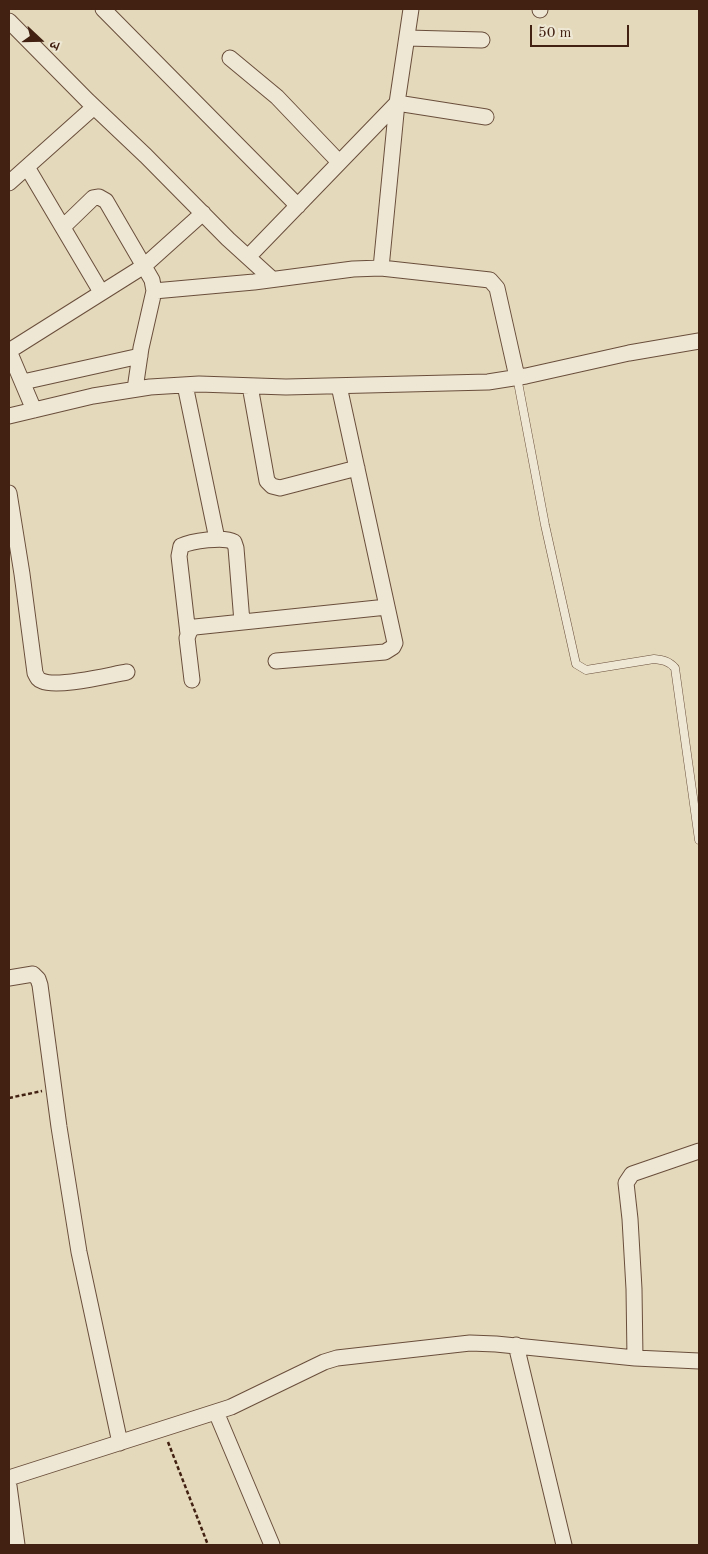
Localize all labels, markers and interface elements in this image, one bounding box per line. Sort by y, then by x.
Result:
north arrow [15,15,65,65]
scale bar [533,15,632,47]
text: 50 m [538,26,572,41]
text: उ [46,40,62,51]

